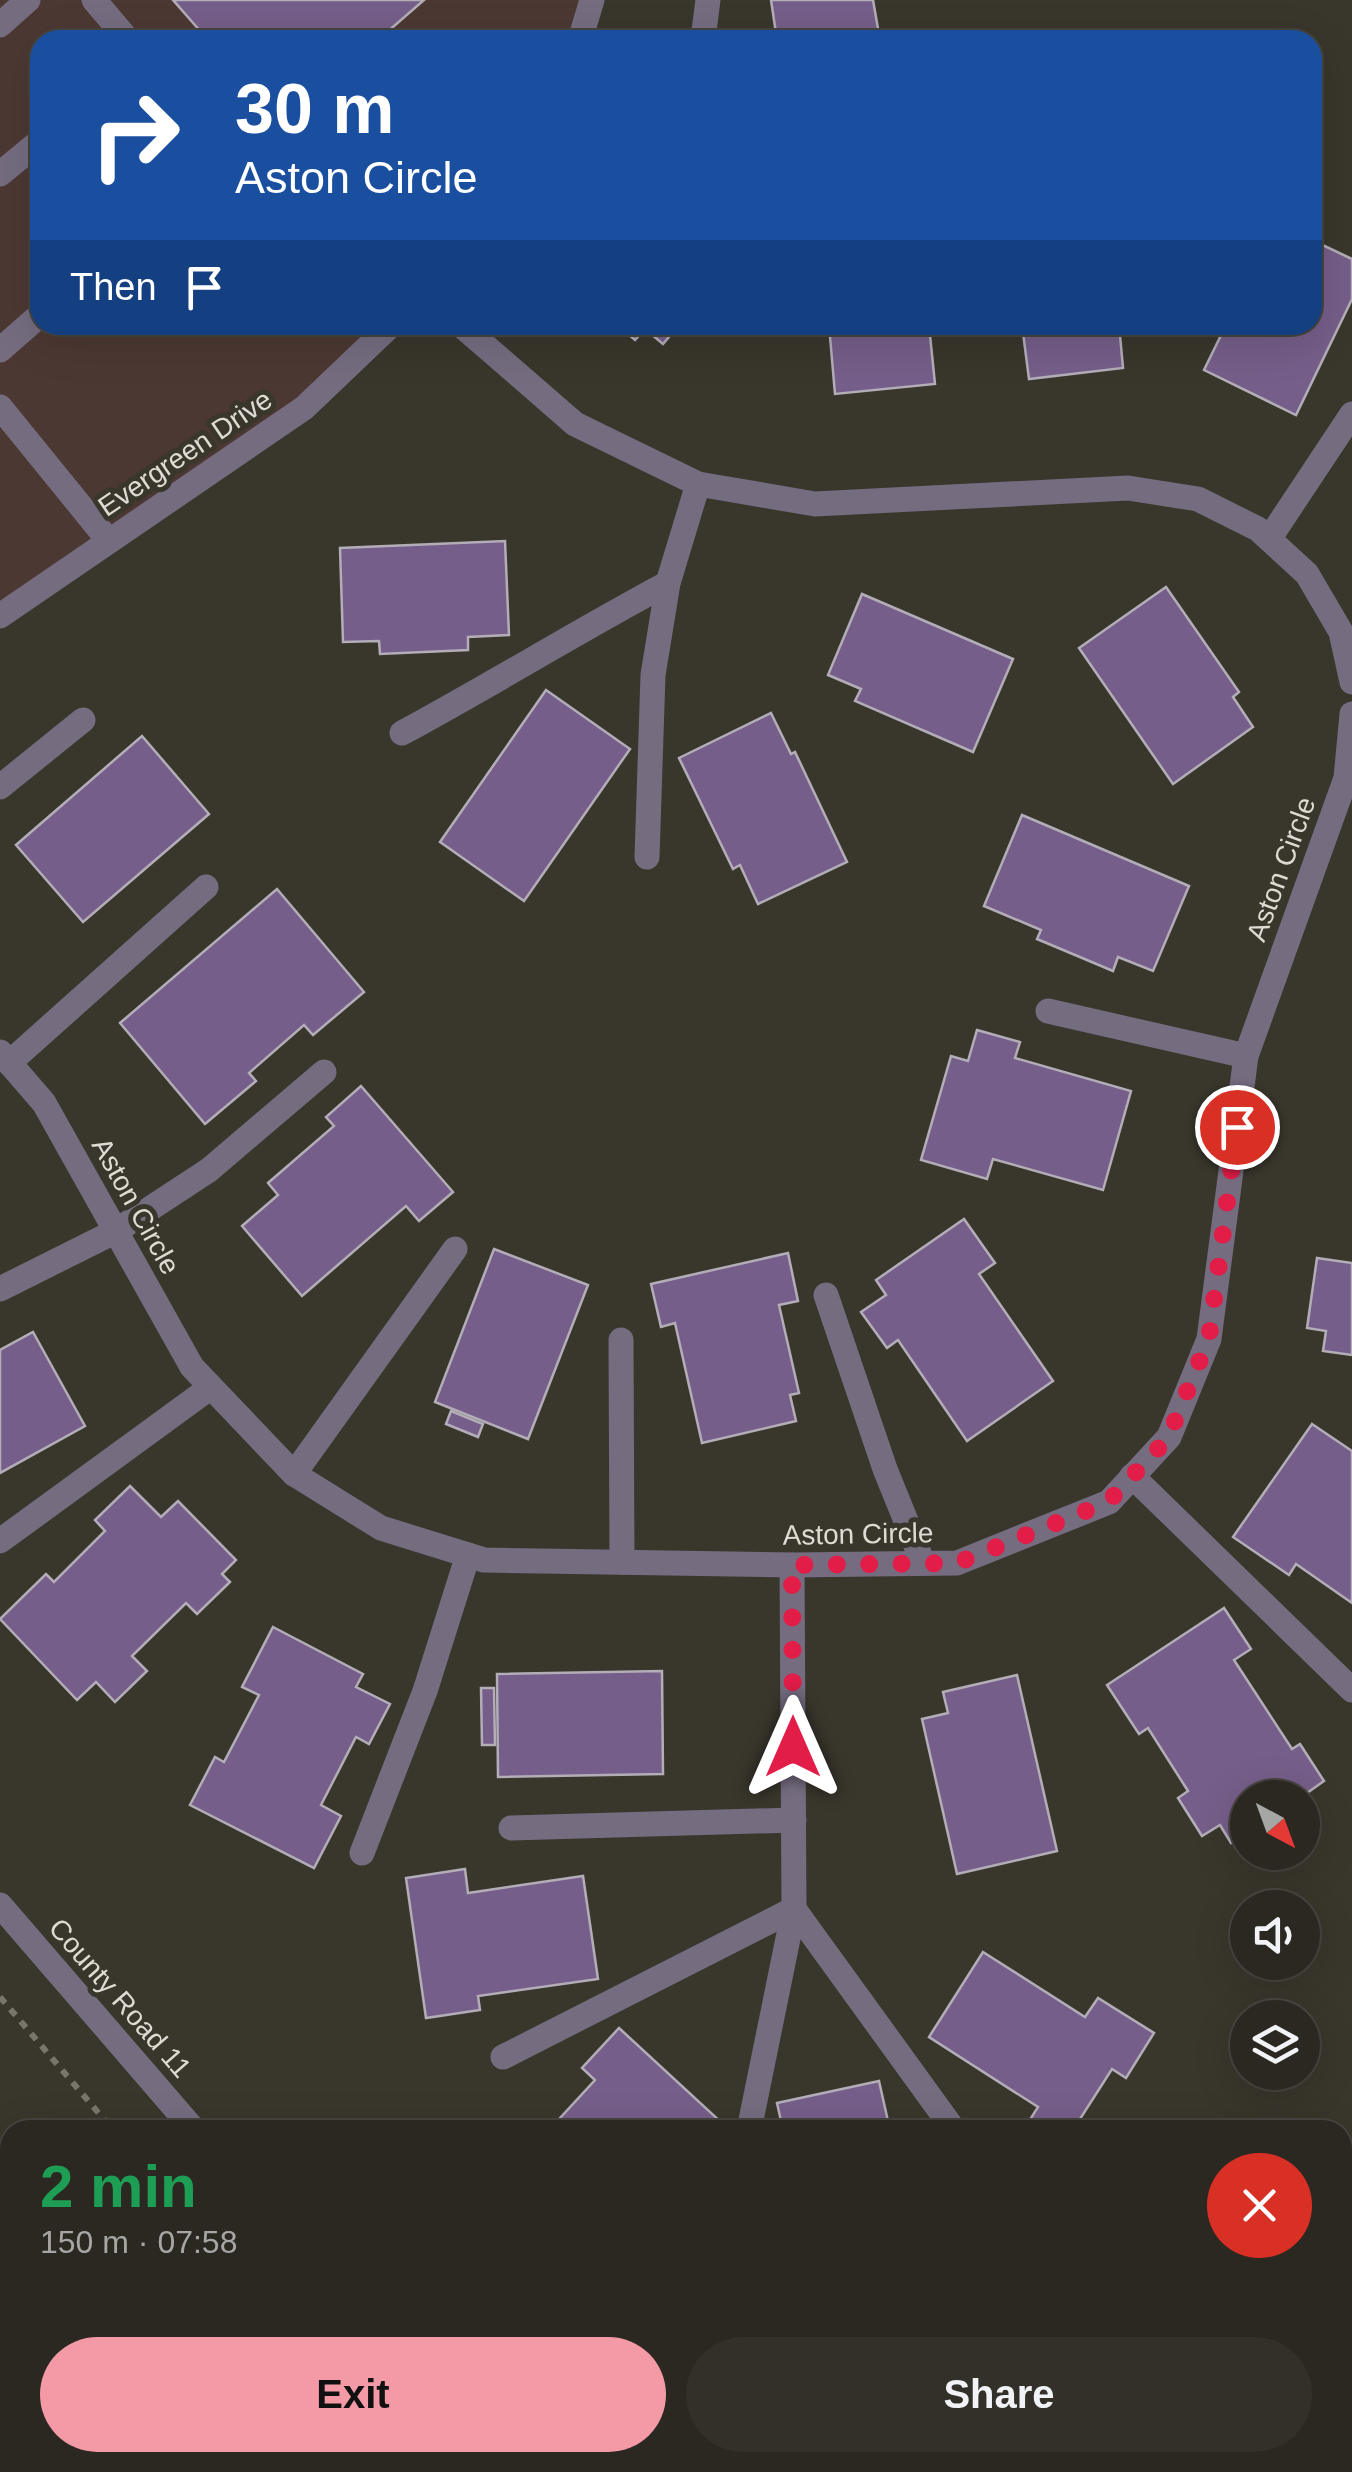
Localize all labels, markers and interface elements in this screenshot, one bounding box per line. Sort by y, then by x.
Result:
icon: right [70,70,200,200]
text: 30 m [235,70,395,148]
text: Aston Circle [235,152,478,203]
icon: arrive [177,260,232,315]
text: Then [70,266,157,308]
street label: Evergreen Drive [92,384,278,522]
street label: Aston Circle [1241,793,1321,945]
pin [1195,1085,1280,1170]
icon: arrive [1210,1100,1265,1155]
street label: Aston Circle [86,1132,186,1280]
street label: Aston Circle [782,1517,934,1551]
position arrow [741,1695,845,1799]
north arrow [1230,1780,1320,1870]
map controls [1230,1780,1320,2090]
button: sound [1230,1890,1320,1980]
street label: County Road 11 [43,1912,197,2084]
button: layers [1230,2000,1320,2090]
text: 2 min [40,2153,197,2220]
button: close [1207,2153,1312,2258]
text: 150 m · 07:58 [40,2224,237,2260]
button: Exit [40,2337,666,2452]
button: Share [686,2337,1312,2452]

